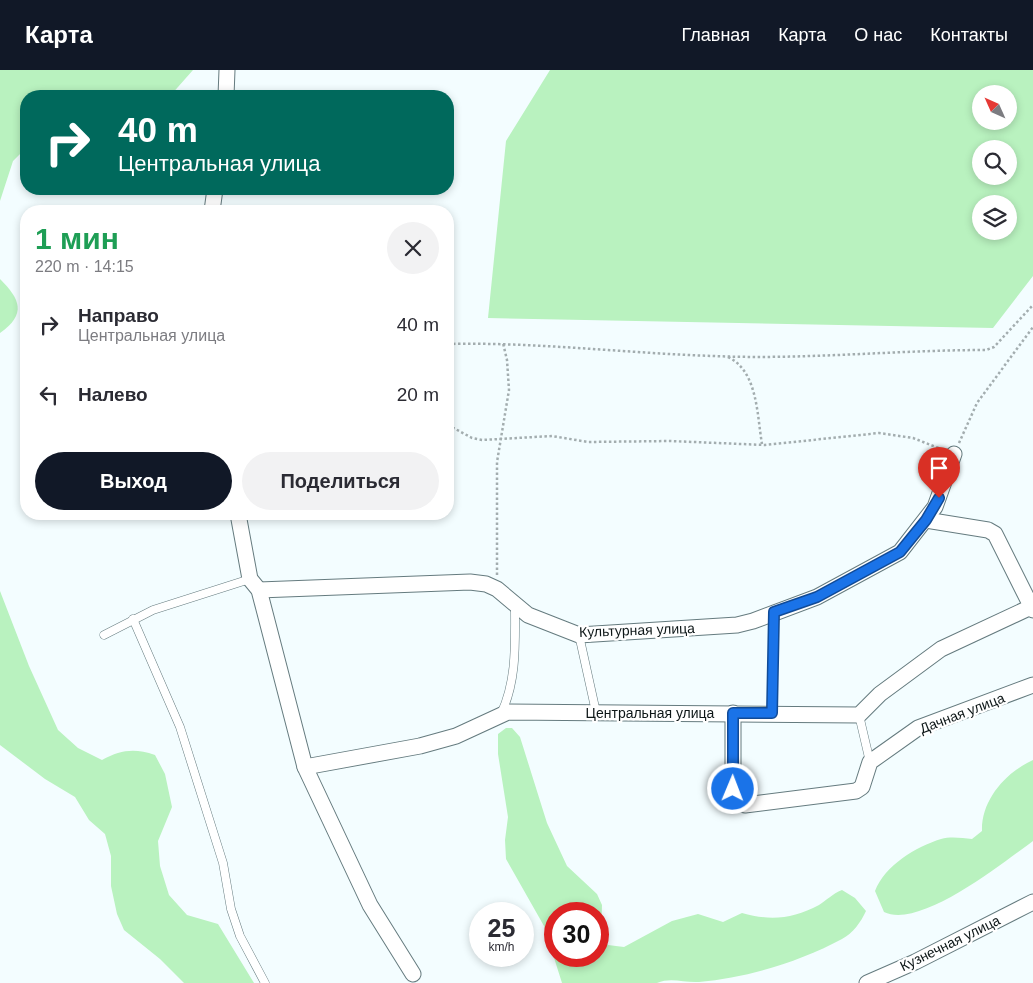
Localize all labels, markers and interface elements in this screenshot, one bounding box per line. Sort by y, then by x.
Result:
text: Карта [25,21,93,48]
text: Главная [682,25,750,45]
text: Карта [778,25,826,45]
text: О нас [854,25,902,45]
text: Контакты [930,25,1008,45]
north arrow [972,85,1018,130]
map controls [972,85,1017,240]
icon: right [35,110,100,175]
text: 40 m [118,110,198,149]
button: search [972,140,1017,185]
text: Центральная улица [118,151,320,176]
button: layers [972,195,1017,240]
text: 1 мин [35,222,119,255]
button: close [387,222,439,274]
text: 220 m · 14:15 [35,258,134,275]
text: Направо [78,305,159,326]
icon: right [35,311,63,339]
text: 40 m [397,314,439,335]
text: Центральная улица [78,327,225,344]
icon: left [35,381,63,409]
text: Налево [78,384,148,405]
text: 20 m [397,384,439,405]
pin [918,447,960,498]
button: Выход [35,452,232,510]
button: Поделиться [242,452,439,510]
icon: arrive [925,454,953,482]
street label: Культурная улица [579,620,695,640]
street label: Дачная улица [917,689,1007,737]
street label: Центральная улица [586,705,715,721]
position arrow [706,762,758,814]
speed limit sign: 30 [544,902,609,967]
street label: Кузнечная улица [897,912,1003,974]
text: 25 [488,914,515,942]
text: km/h [488,940,515,954]

